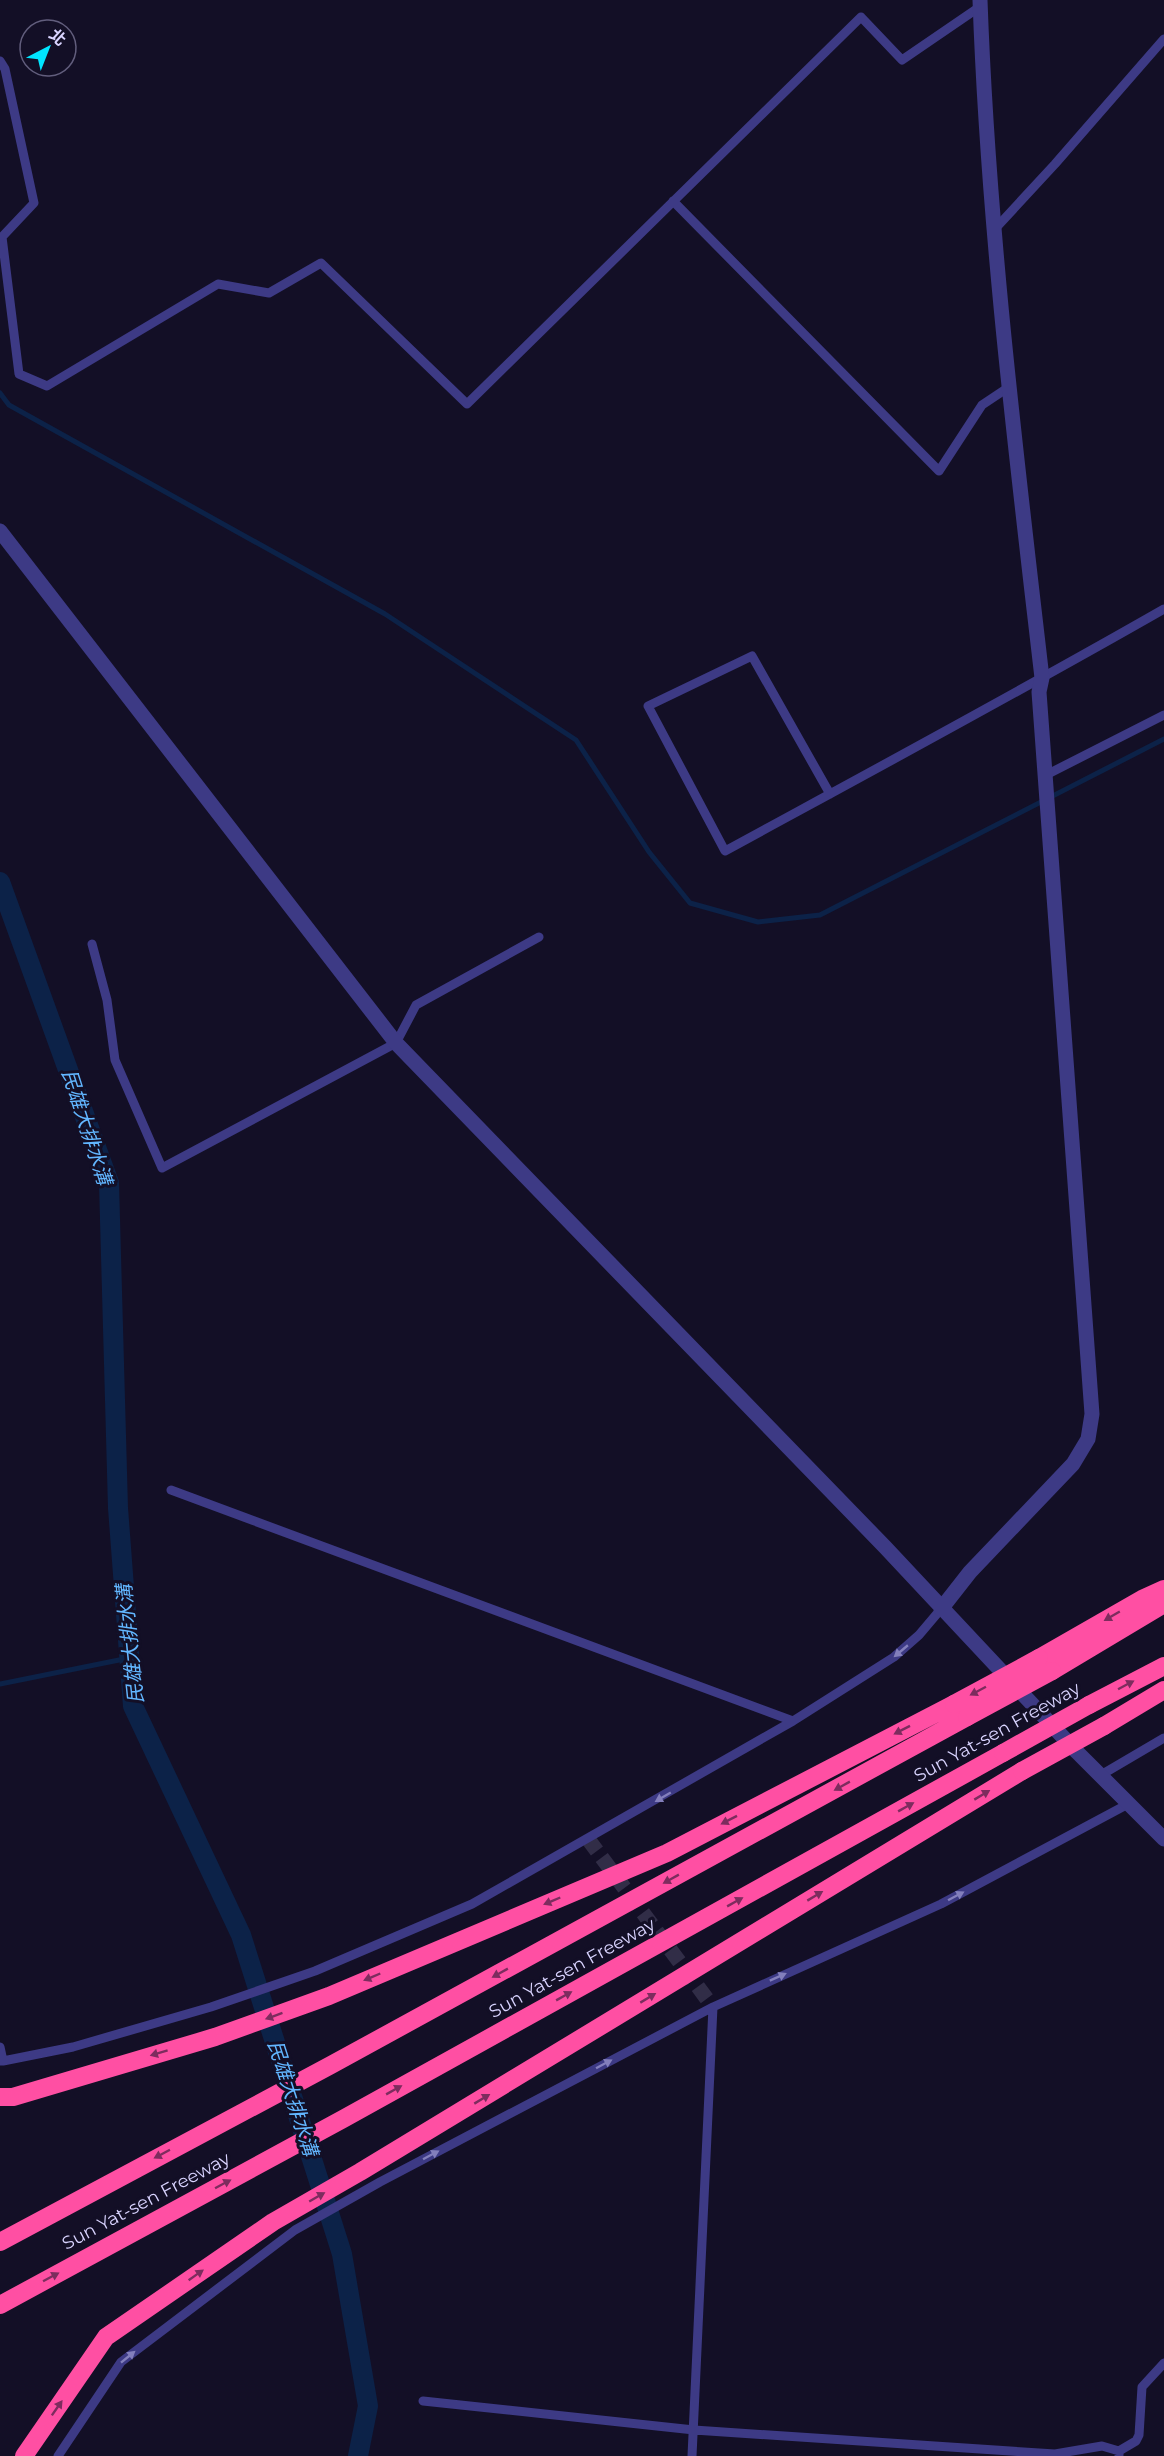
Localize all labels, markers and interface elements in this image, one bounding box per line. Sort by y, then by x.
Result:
north arrow [18,18,78,78]
text: 北 [45,25,70,50]
water label: 民雄大排水溝 [57,1066,118,1191]
water label: 民雄大排水溝 [111,1580,148,1705]
one-way arrow [1103,1611,1120,1621]
one-way arrow [894,1644,909,1657]
street label: Sun Yat-sen Freeway [910,1677,1084,1787]
one-way arrow [1118,1681,1135,1690]
one-way arrow [969,1685,987,1695]
one-way arrow [893,1725,911,1735]
one-way arrow [833,1781,850,1791]
one-way arrow [974,1790,990,1801]
one-way arrow [655,1791,671,1802]
one-way arrow [897,1802,914,1812]
one-way arrow [720,1815,738,1825]
one-way arrow [662,1874,679,1884]
one-way arrow [807,1891,823,1902]
one-way arrow [947,1891,964,1901]
one-way arrow [727,1896,743,1907]
one-way arrow [543,1897,560,1906]
street label: Sun Yat-sen Freeway [485,1913,659,2023]
one-way arrow [491,1968,508,1978]
one-way arrow [363,1973,381,1983]
one-way arrow [770,1973,787,1982]
one-way arrow [556,1991,573,2001]
one-way arrow [640,1992,656,2003]
one-way arrow [264,2011,282,2021]
water label: 民雄大排水溝 [263,2037,324,2162]
one-way arrow [150,2049,168,2058]
one-way arrow [596,2059,613,2069]
one-way arrow [386,2085,403,2095]
one-way arrow [473,2093,490,2104]
street label: Sun Yat-sen Freeway [58,2147,234,2255]
one-way arrow [153,2149,170,2159]
one-way arrow [423,2150,440,2160]
one-way arrow [215,2179,232,2189]
one-way arrow [308,2192,325,2202]
one-way arrow [188,2270,204,2281]
one-way arrow [43,2272,60,2282]
one-way arrow [120,2350,136,2363]
one-way arrow [51,2400,62,2416]

